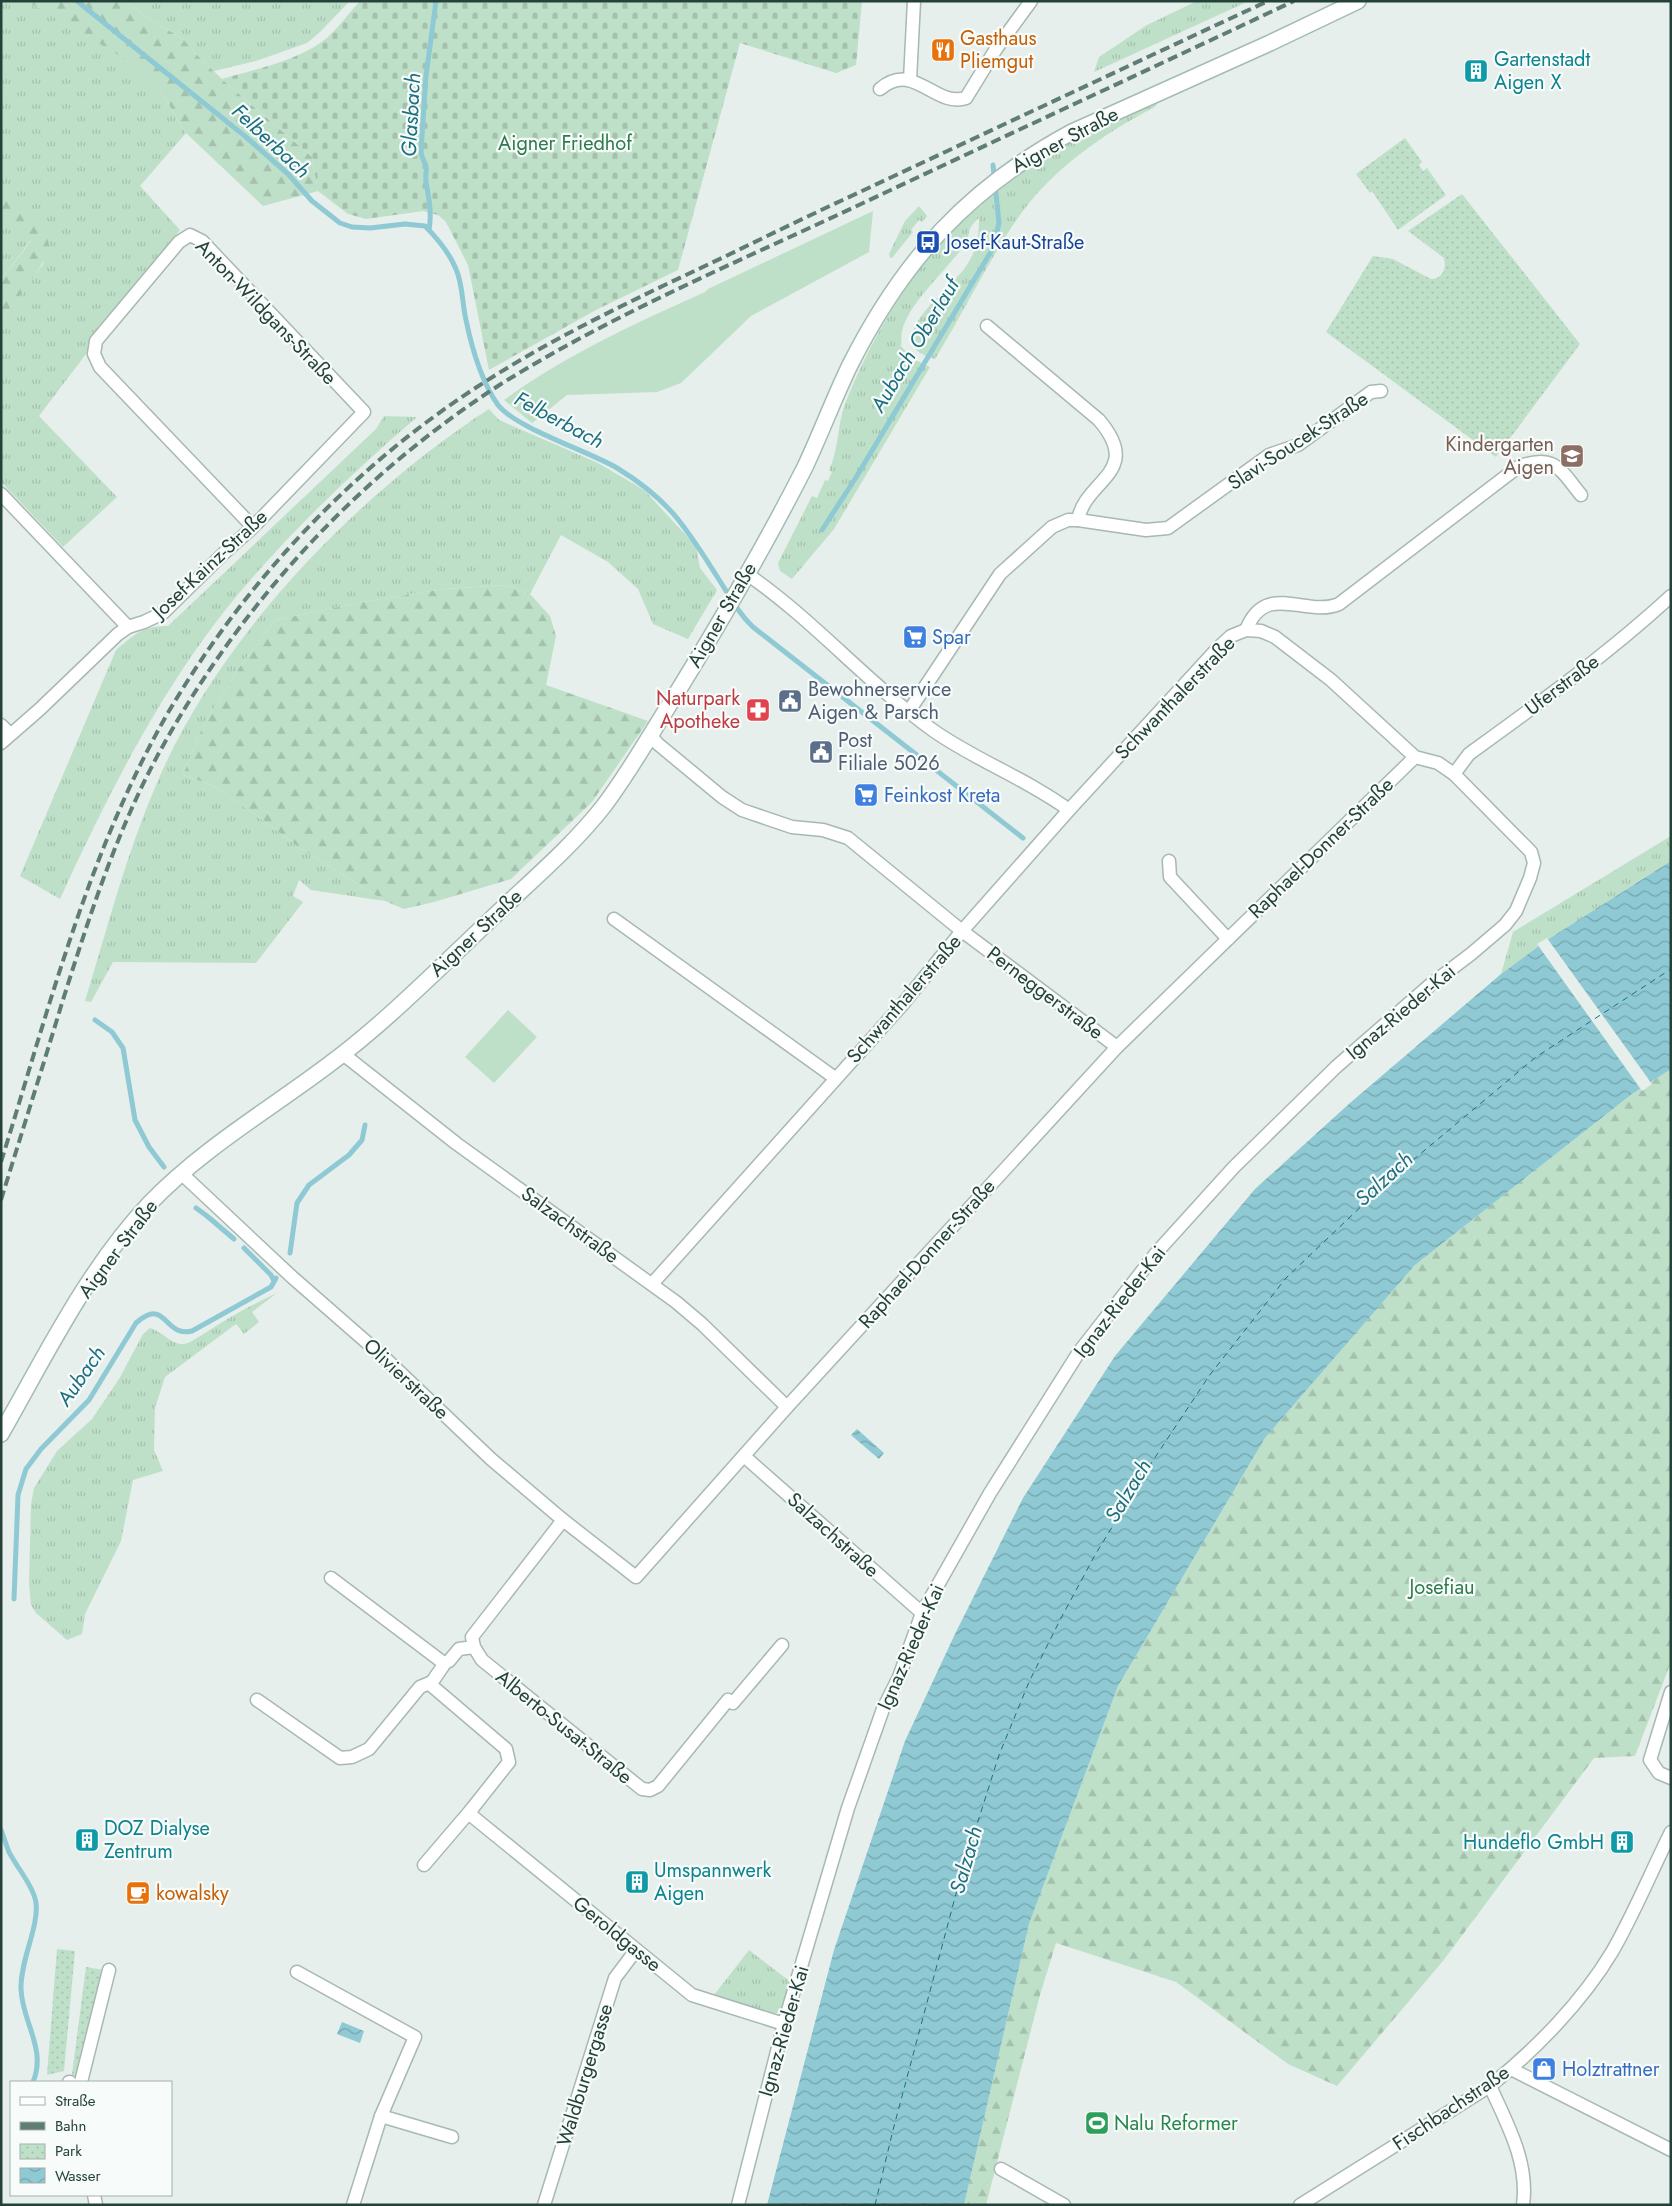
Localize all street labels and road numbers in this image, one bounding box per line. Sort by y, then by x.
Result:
street label: Aigner Straße [1006,100,1124,180]
street label: Anton-Wildgans-Straße [189,233,343,391]
street label: Slavi-Soucek-Straße [1222,385,1374,497]
street label: Josef-Kainz-Straße [144,503,274,627]
street label: Aigner Straße [680,557,764,673]
street label: Schwanthalerstraße [1108,630,1242,766]
street label: Uferstraße [1519,647,1605,723]
street label: Raphael-Donner-Straße [1242,771,1400,925]
street label: Aigner Straße [423,882,529,984]
street label: Schwanthalerstraße [840,928,968,1070]
street label: Perneggerstraße [981,940,1109,1046]
street label: Ignaz-Rieder-Kai [1340,957,1462,1067]
street label: Raphael-Donner-Straße [852,1173,1002,1335]
street label: Salzachstraße [515,1179,625,1271]
street label: Aigner Straße [71,1193,165,1305]
street label: Ignaz-Rieder-Kai [1067,1240,1173,1364]
street label: Olivierstraße [357,1332,455,1426]
street label: Salzachstraße [781,1486,885,1584]
street label: Ignaz-Rieder-Kai [870,1579,952,1715]
street label: Alberto-Susat-Straße [489,1663,639,1791]
street label: Geroldgasse [566,1889,668,1979]
street label: Ignaz-Rieder-Kai [751,1962,817,2100]
street label: Waldburgergasse [550,2000,620,2150]
street label: Fischbachstraße [1387,2058,1515,2158]

